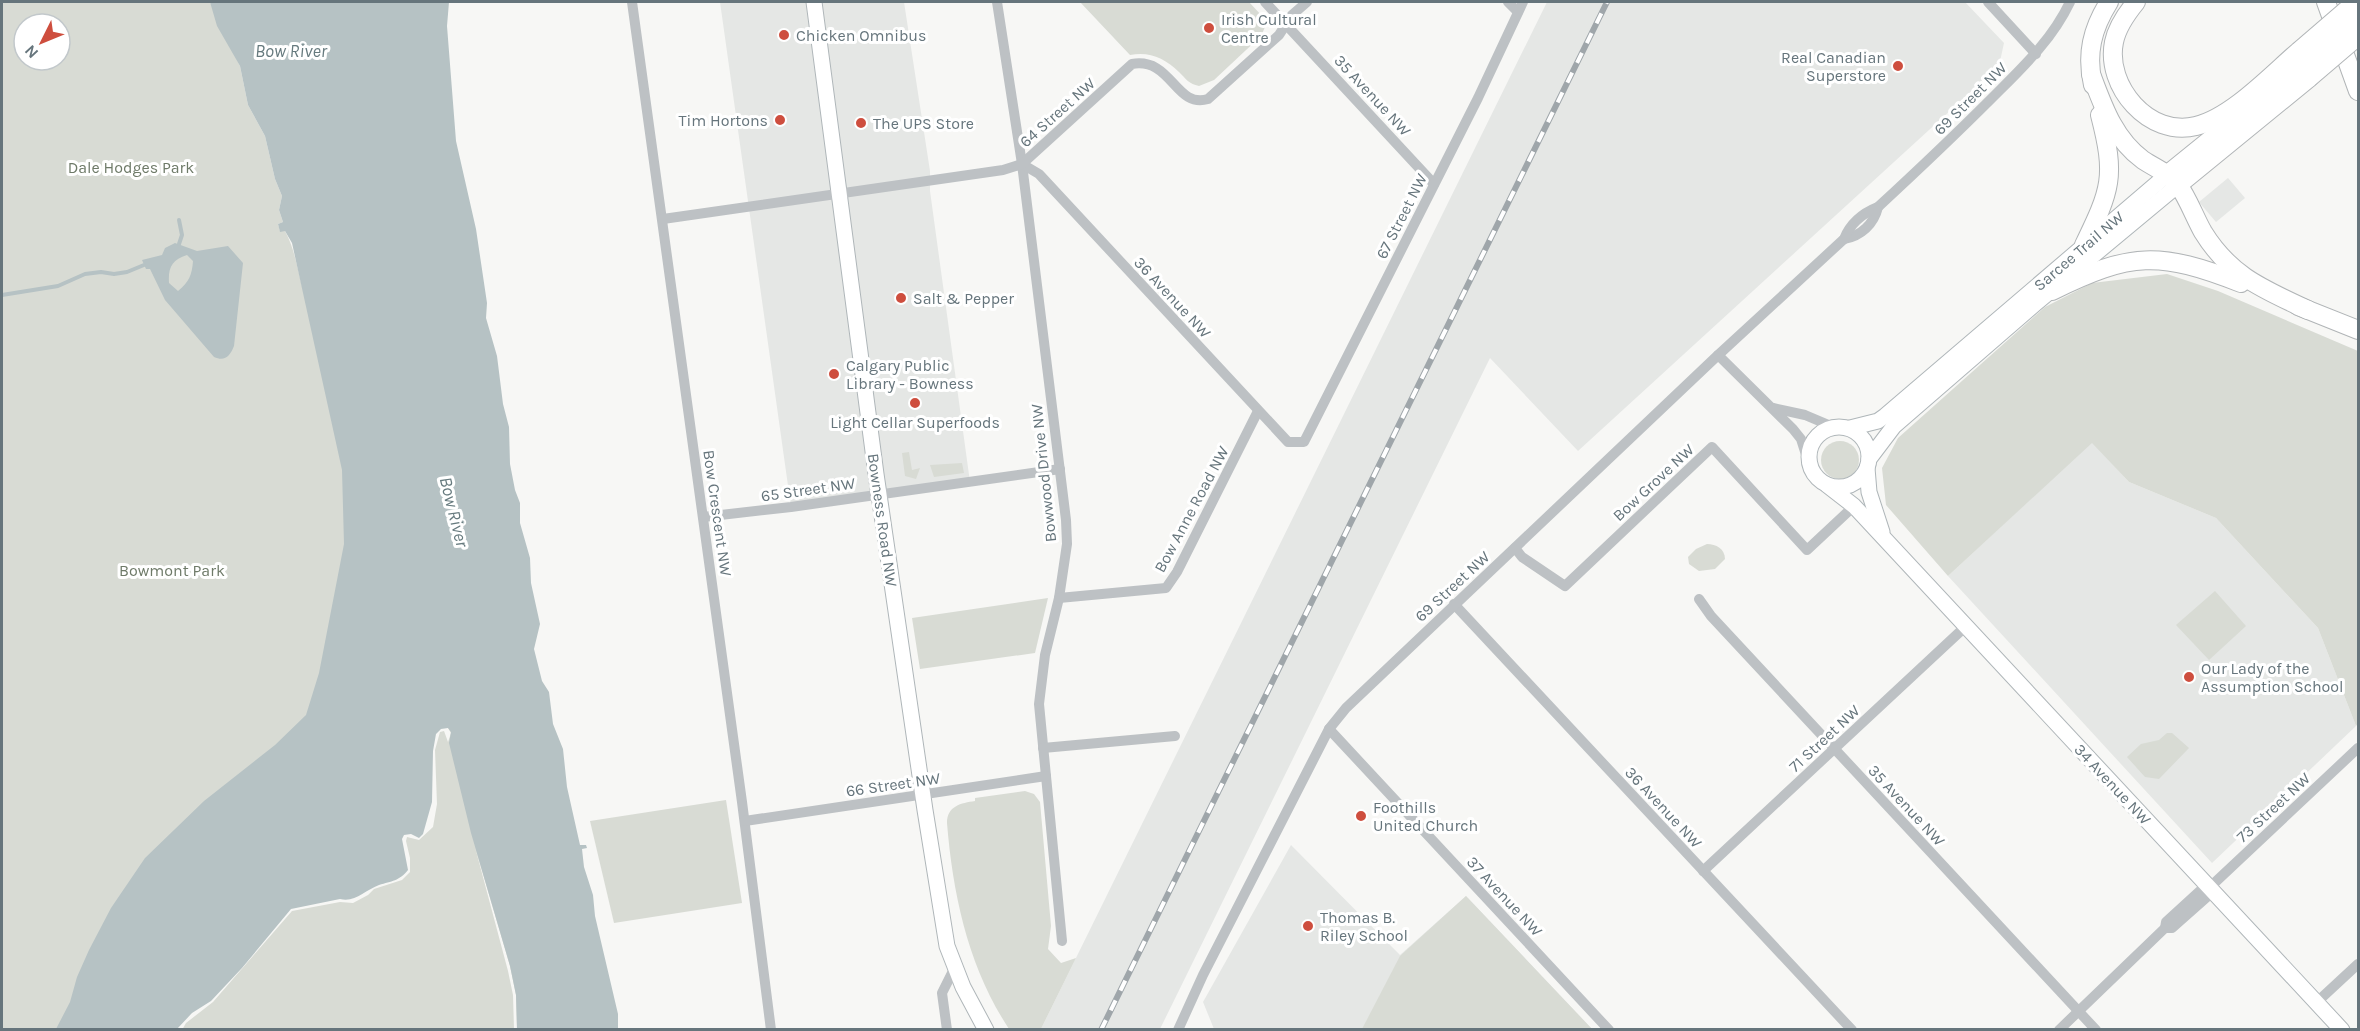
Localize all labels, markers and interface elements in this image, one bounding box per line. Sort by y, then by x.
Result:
place label: Irish Cultural Centre [1221,10,1317,47]
north arrow [12,12,72,72]
marker: Irish Cultural Centre [1202,21,1216,35]
place label: Chicken Omnibus [796,26,926,45]
marker: Chicken Omnibus [777,28,791,42]
water label: Bow River [255,40,328,62]
text: N [21,41,42,63]
place label: Real Canadian Superstore [1781,48,1886,85]
street label: 35 Avenue NW [1330,51,1416,140]
street label: 69 Street NW [1930,57,2011,139]
marker: Real Canadian Superstore [1891,59,1905,73]
street label: 64 Street NW [1016,73,1099,151]
place label: Tim Hortons [678,111,768,130]
marker: Tim Hortons [773,113,787,127]
place label: The UPS Store [873,114,974,133]
marker: The UPS Store [854,116,868,130]
park label: Dale Hodges Park [68,158,194,177]
street label: 67 Street NW [1372,170,1431,262]
street label: Sarcee Trail NW [2030,207,2128,295]
street label: 36 Avenue NW [1130,253,1216,342]
place label: Salt & Pepper [913,289,1014,308]
marker: Salt & Pepper [894,291,908,305]
place label: Calgary Public Library - Bowness [846,356,974,393]
marker: Calgary Public Library - Bowness [827,367,841,381]
marker: Light Cellar Superfoods [908,396,922,410]
street label: Bowwood Drive NW [1027,402,1060,543]
place label: Light Cellar Superfoods [830,413,1000,432]
street label: Bow Grove NW [1609,439,1698,525]
street label: Bow Anne Road NW [1150,442,1233,576]
street label: Bow Crescent NW [699,449,736,578]
street label: Bowness Road NW [864,452,901,589]
street label: 65 Street NW [760,473,857,506]
water label: Bow River [435,474,474,550]
street label: 69 Street NW [1411,546,1494,626]
park label: Bowmont Park [119,561,225,580]
place label: Our Lady of the Assumption School [2201,659,2344,696]
marker: Our Lady of the Assumption School [2182,670,2196,684]
street label: 71 Street NW [1785,700,1864,776]
street label: 34 Avenue NW [2070,740,2155,829]
street label: 35 Avenue NW [1864,761,1950,850]
street label: 36 Avenue NW [1621,763,1707,852]
street label: 66 Street NW [845,768,942,801]
street label: 73 Street NW [2233,768,2315,846]
place label: Foothills United Church [1373,798,1478,835]
marker: Foothills United Church [1354,809,1368,823]
street label: 37 Avenue NW [1463,852,1547,941]
place label: Thomas B. Riley School [1320,908,1408,945]
marker: Thomas B. Riley School [1301,919,1315,933]

